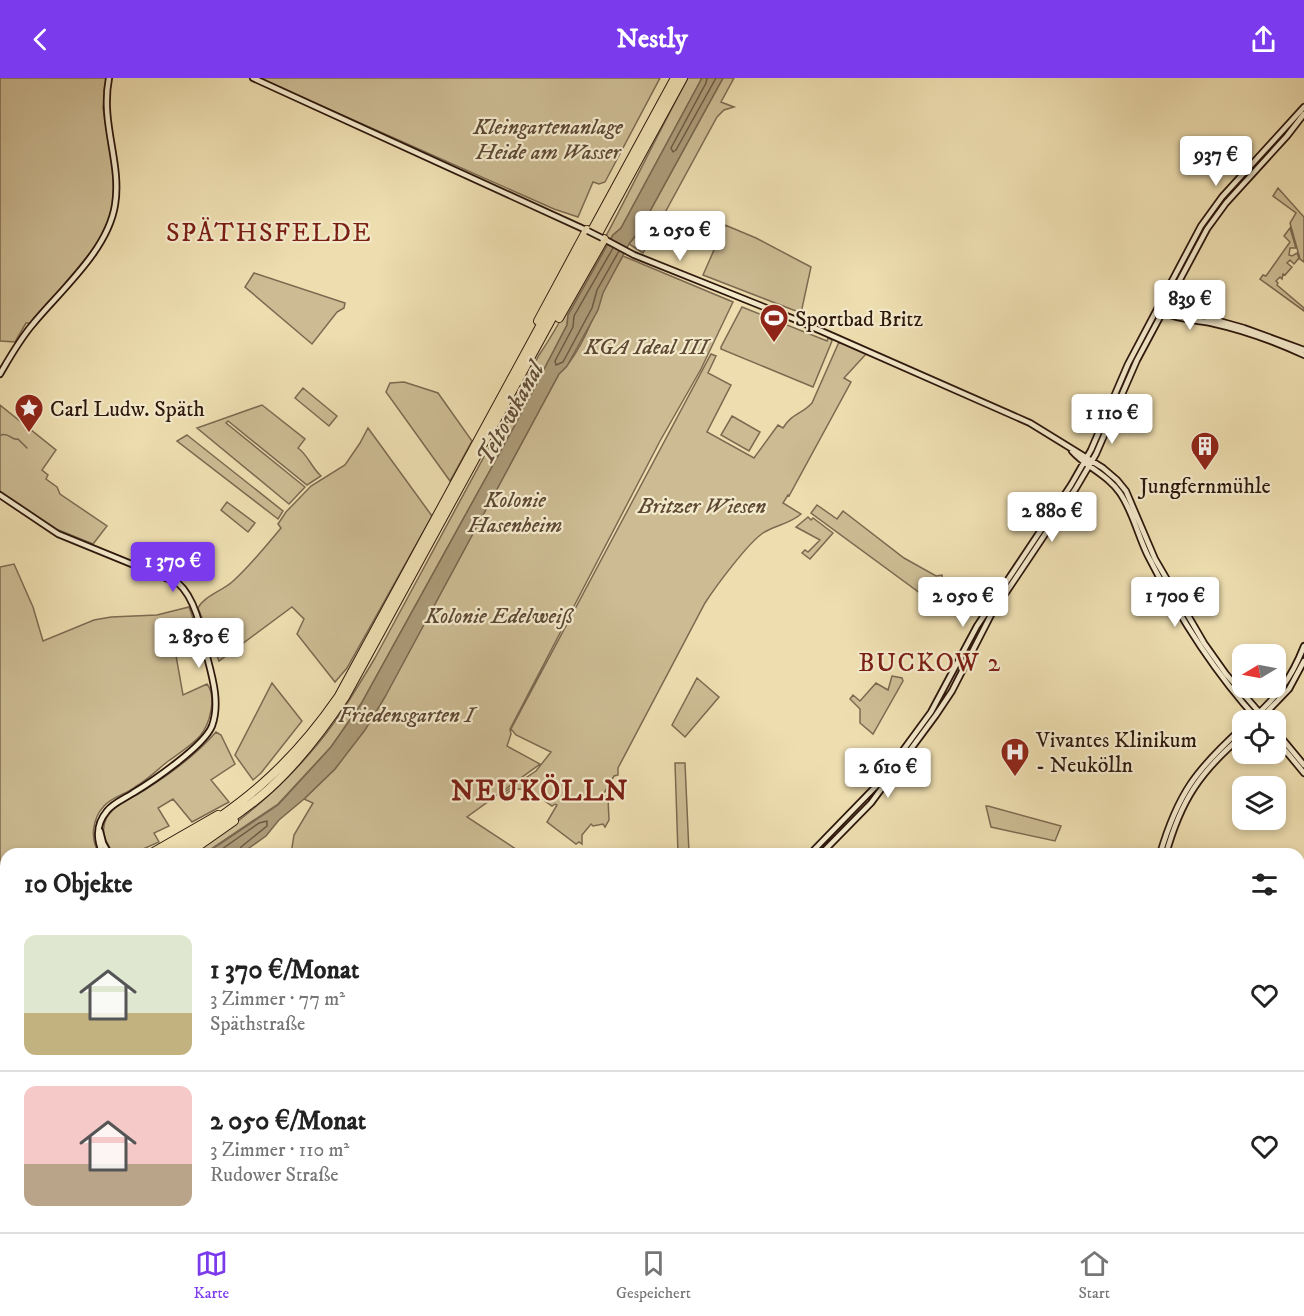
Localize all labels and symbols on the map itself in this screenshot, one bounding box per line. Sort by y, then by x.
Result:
park label: Kleingartenanlage Heide am Wasser [472,114,623,166]
pin: 937 € [1174,136,1258,187]
pin: 2 050 € [625,211,735,262]
district label: SPÄTHSFELDE [166,217,372,250]
pin: 839 € [1148,280,1232,331]
sports icon: Sportbad Britz [758,302,790,344]
place label: Sportbad Britz [795,306,923,333]
park label: KGA Ideal III [583,334,712,361]
water label: Teltowkanal [470,354,553,470]
place icon: Carl Ludw. Späth [13,392,45,434]
pin: 1 110 € [1057,394,1167,445]
place label: Carl Ludw. Späth [50,396,205,423]
building icon: Jungfernmühle [1189,430,1221,472]
place label: Jungfernmühle [1137,473,1271,500]
park label: Kolonie Hasenheim [467,487,562,539]
pin: 2 880 € [997,492,1107,543]
park label: Britzer Wiesen [637,493,766,520]
pin: 1 370 € [118,542,228,593]
pin: 2 050 € [908,577,1018,628]
pin: 1 700 € [1120,577,1230,628]
park label: Kolonie Edelweiß [424,603,575,630]
pin: 2 850 € [144,618,254,669]
north arrow [1232,644,1286,698]
district label: BUCKOW 2 [858,647,1002,680]
park label: Friedensgarten I [338,702,478,729]
place label: Vivantes Klinikum - Neukölln [1035,727,1197,779]
hospital icon: Vivantes Klinikum - Neukölln [999,736,1031,778]
pin: 2 610 € [833,748,943,799]
district label: NEUKÖLLN [451,773,629,809]

